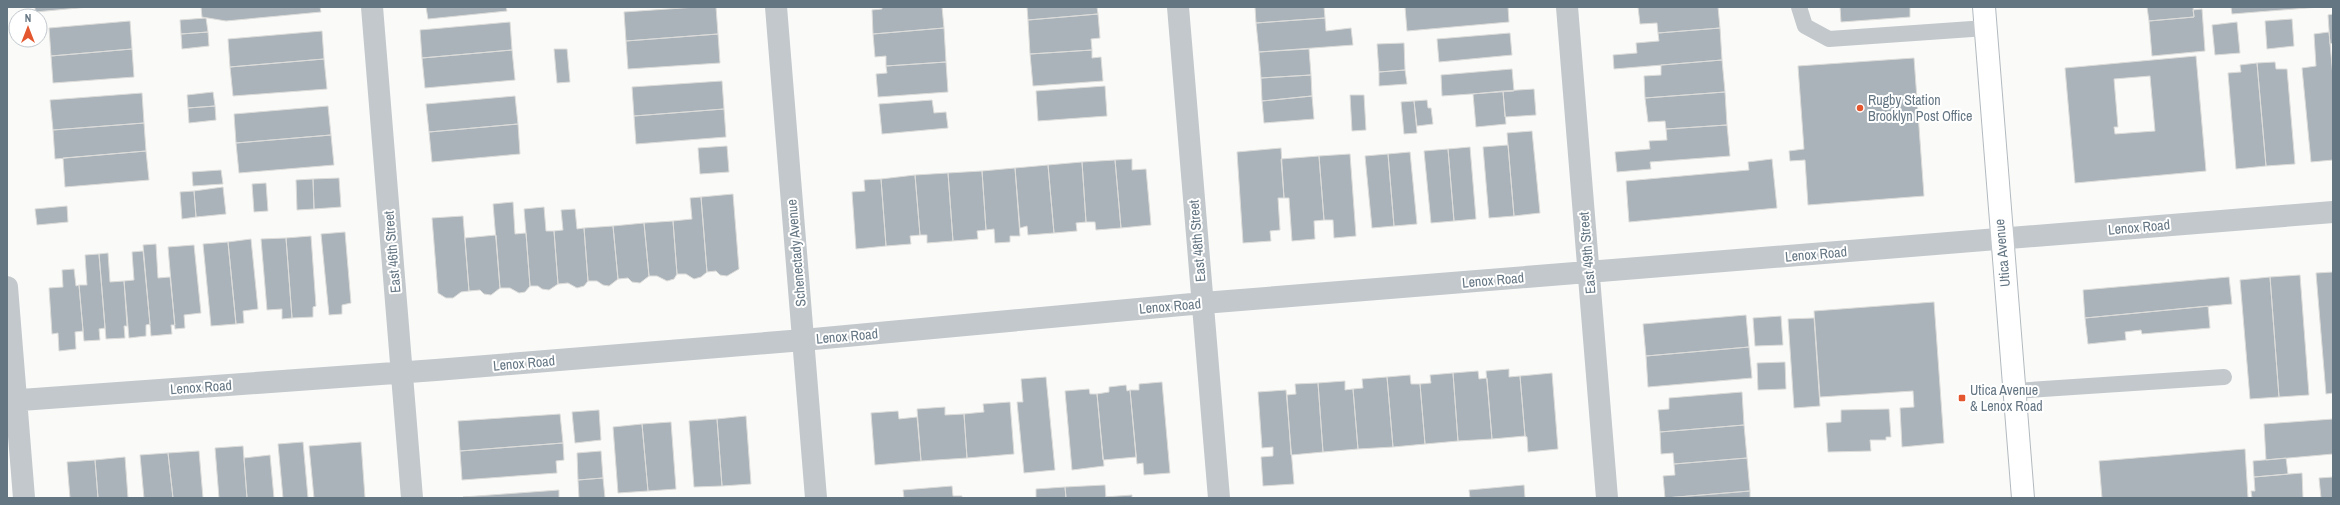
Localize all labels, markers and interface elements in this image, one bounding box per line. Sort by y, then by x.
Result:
north arrow [8,8,48,48]
text: N [25,11,31,25]
place label: Rugby Station Brooklyn Post Office [1868,91,1972,125]
marker: Rugby Station Brooklyn Post Office [1855,103,1865,113]
street label: Schenectady Avenue [782,199,810,307]
street label: East 48th Street [1184,199,1210,283]
street label: East 46th Street [379,210,405,294]
street label: East 49th Street [1574,211,1600,295]
street label: Lenox Road [2107,215,2171,239]
street label: Utica Avenue [1990,218,2014,288]
street label: Lenox Road [1784,242,1848,266]
street label: Lenox Road [1461,268,1525,292]
street label: Lenox Road [1138,294,1202,318]
street label: Lenox Road [815,324,879,348]
street label: Lenox Road [492,351,556,375]
street label: Lenox Road [169,376,233,398]
place label: Utica Avenue & Lenox Road [1970,381,2043,415]
marker: Utica Avenue & Lenox Road [1957,393,1967,403]

